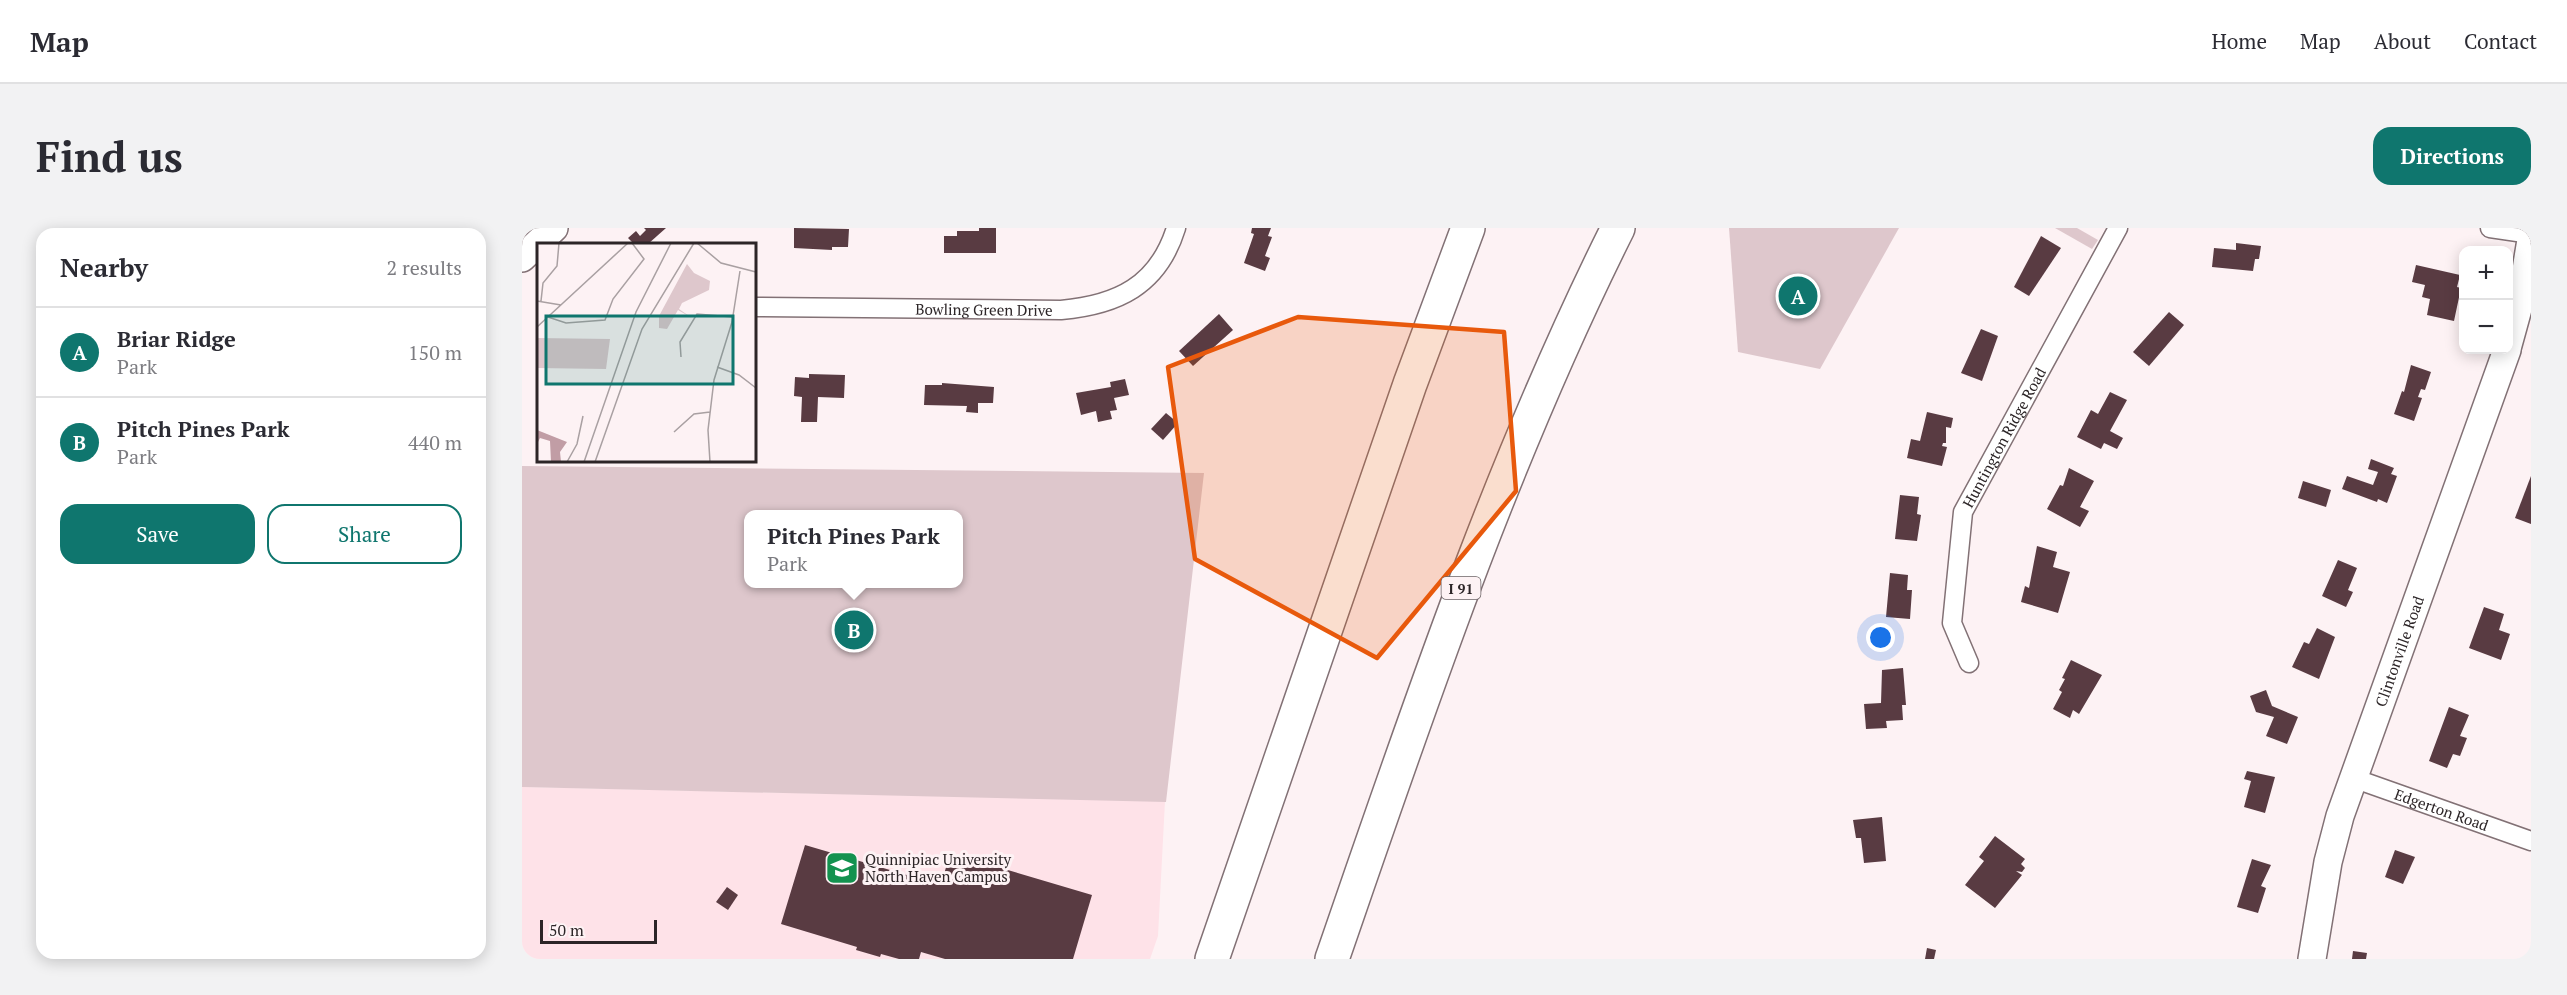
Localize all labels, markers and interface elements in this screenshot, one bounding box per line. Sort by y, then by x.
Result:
text: Map [30,23,89,60]
text: Home [2211,27,2267,55]
text: Map [2300,27,2341,55]
text: About [2374,27,2431,55]
text: Contact [2464,27,2537,55]
button: Directions [2373,127,2531,185]
text: Find us [36,128,183,184]
inset map [537,243,756,462]
map controls [2459,246,2513,354]
button: + [2459,246,2513,300]
text: Nearby [60,250,148,284]
text: 2 results [387,254,462,281]
pin: A [1778,274,1818,318]
street label: Bowling Green Drive [915,299,1053,320]
button: − [2459,300,2513,354]
text: Briar Ridge [117,324,236,353]
text: A [72,339,87,366]
text: 150 m [408,339,462,366]
text: Park [117,353,157,380]
street label: Huntington Ridge Road [1957,364,2050,511]
text: Pitch Pines Park [117,414,290,443]
text: B [73,429,86,456]
text: 440 m [408,429,462,456]
text: Park [117,443,157,470]
button: Save [60,504,255,564]
button: Share [267,504,462,564]
popup [744,510,963,588]
text: Pitch Pines Park [767,521,940,550]
text: Park [767,550,807,577]
road number: I 91 [1442,577,1480,599]
street label: Clintonville Road [2370,593,2428,709]
pin: B [834,608,874,652]
your location [1866,623,1895,652]
street label: Edgerton Road [2392,784,2491,835]
place label: Quinnipiac University North Haven Campus [865,849,1011,886]
school or university icon: Quinnipiac University North Haven Campus [824,850,860,886]
scale bar [540,917,657,944]
text: 50 m [549,919,584,941]

